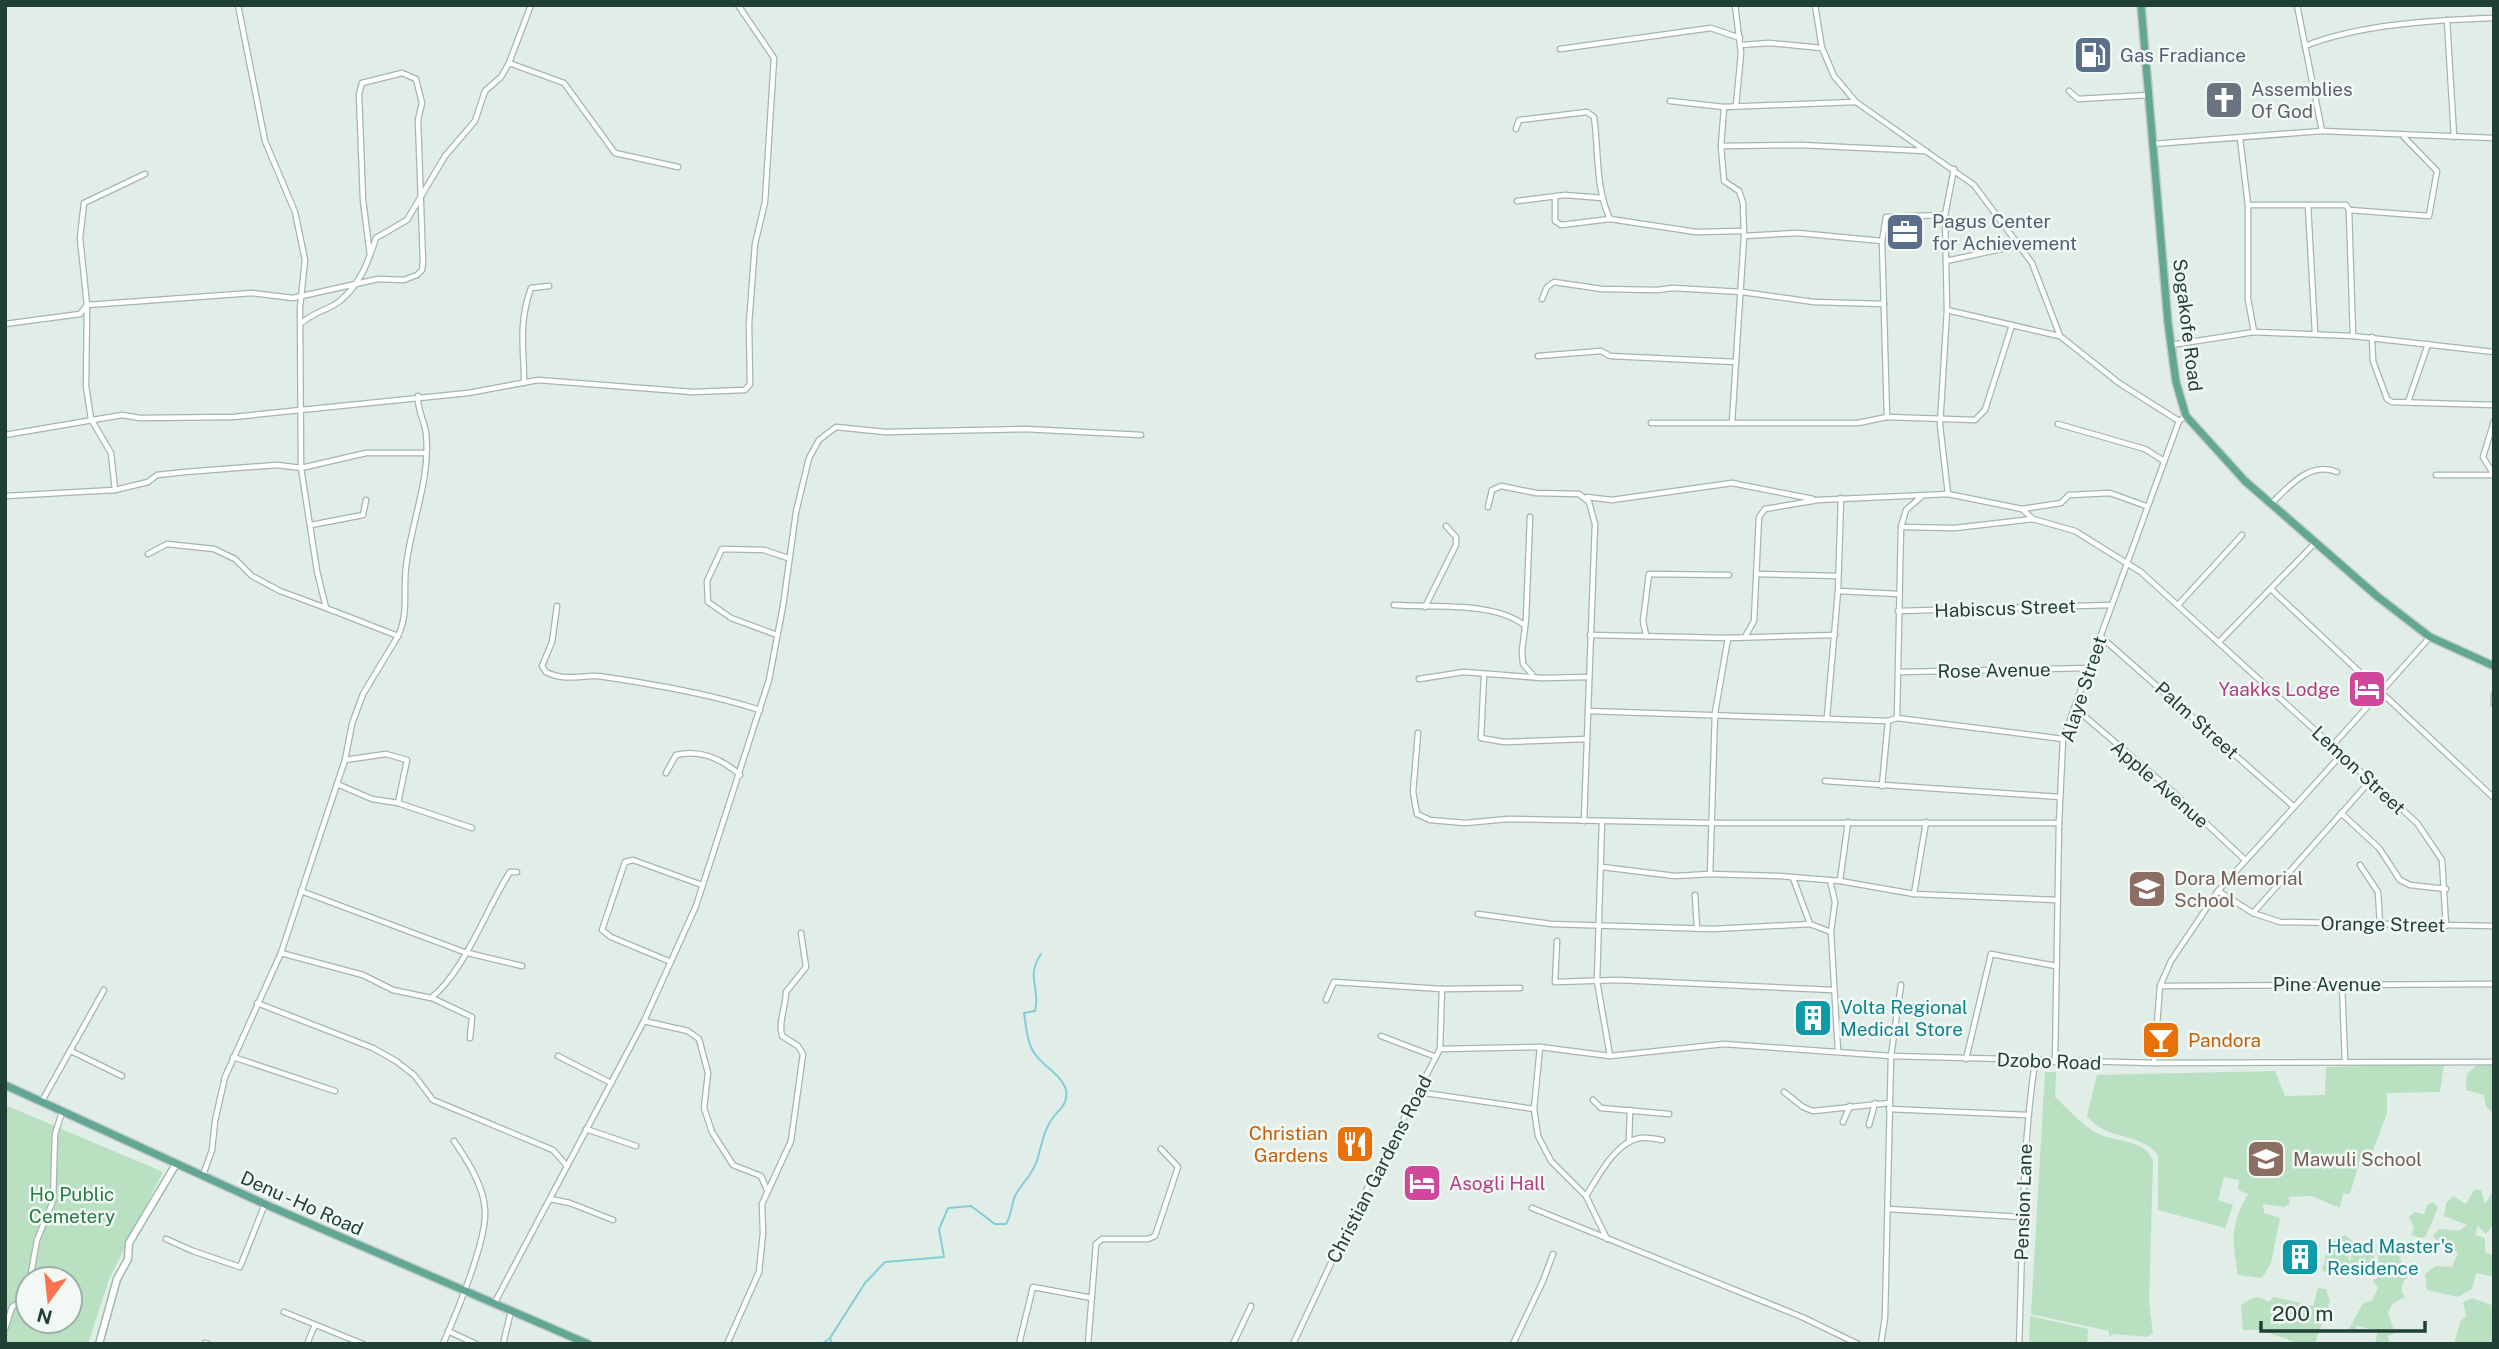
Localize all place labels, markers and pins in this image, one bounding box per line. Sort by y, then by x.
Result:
fuel station icon: Gas Fradiance [2072,34,2114,76]
place label: Gas Fradiance [2120,44,2246,66]
place label: Assemblies Of God [2251,78,2353,122]
church icon: Assemblies Of God [2203,79,2245,121]
place label: Pagus Center for Achievement [1932,210,2077,254]
office icon: Pagus Center for Achievement [1884,211,1926,253]
hotel icon: Yaakks Lodge [2346,668,2388,710]
place label: Yaakks Lodge [2219,678,2340,700]
place label: Dora Memorial School [2174,867,2303,911]
school or university icon: Dora Memorial School [2126,868,2168,910]
place label: Volta Regional Medical Store [1840,996,1968,1040]
building icon: Volta Regional Medical Store [1792,997,1834,1039]
bar icon: Pandora [2140,1019,2182,1061]
place label: Pandora [2188,1029,2261,1051]
place label: Christian Gardens [1249,1122,1328,1166]
restaurant icon: Christian Gardens [1334,1123,1376,1165]
school or university icon: Mawuli School [2245,1138,2287,1180]
place label: Mawuli School [2293,1148,2422,1170]
hotel icon: Asogli Hall [1401,1162,1443,1204]
place label: Asogli Hall [1449,1172,1546,1194]
place label: Head Master's Residence [2327,1235,2453,1279]
building icon: Head Master's Residence [2279,1236,2321,1278]

